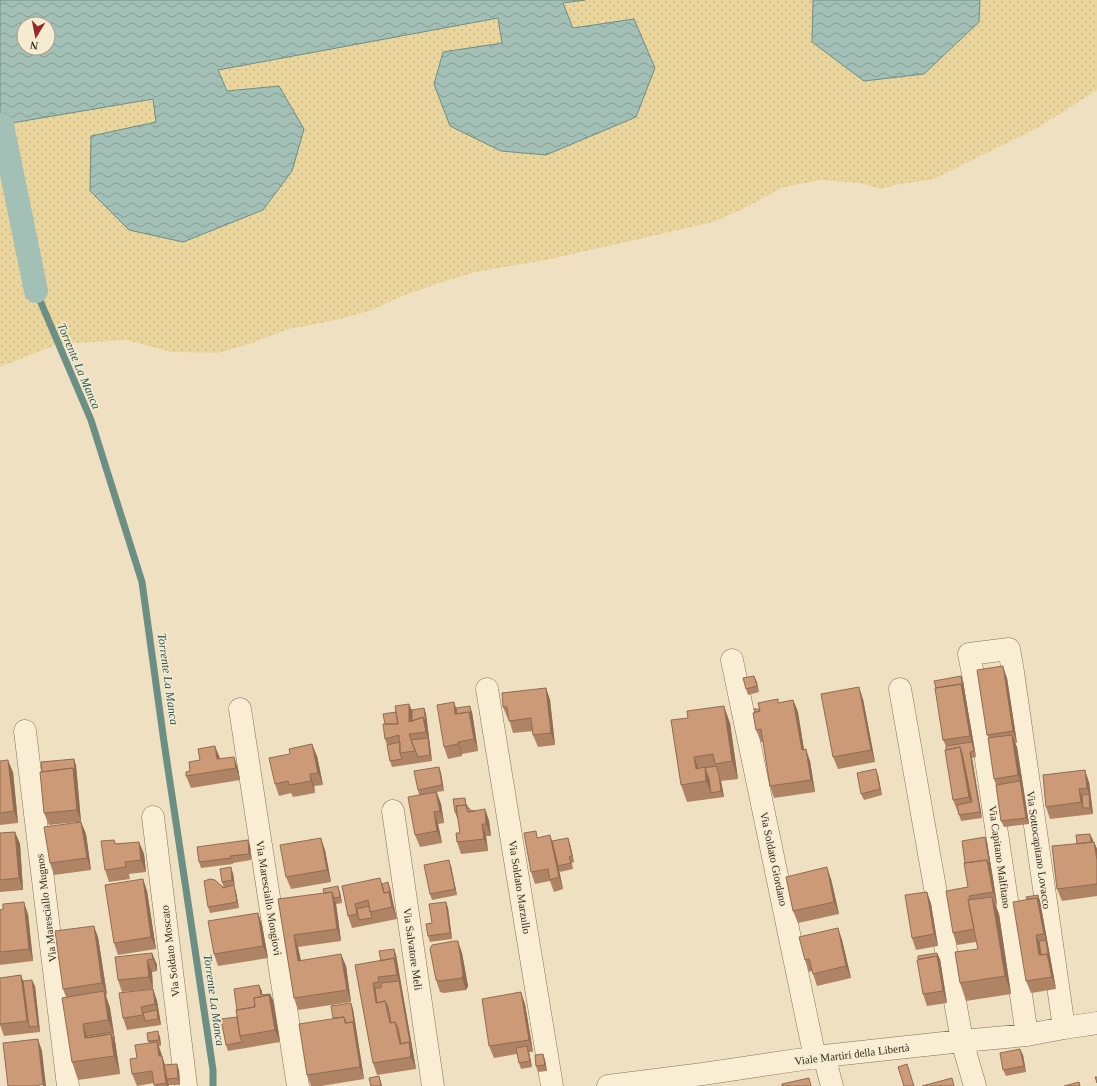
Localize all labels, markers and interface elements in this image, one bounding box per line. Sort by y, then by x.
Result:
north arrow [16,16,56,56]
text: N [29,39,39,52]
water label: Torrente La Manca [54,321,104,411]
water label: Torrente La Manca [155,632,181,726]
street label: Via Sottocapitano Lovacco [1025,790,1053,910]
street label: Via Capitano Malfitano [987,805,1013,910]
street label: Via Soldato Giordano [758,811,790,908]
street label: Via Soldato Marzullo [507,839,533,935]
street label: Via Maresciallo Mongiovì [254,840,284,956]
street label: Via Maresciallo Mugnos [33,853,59,963]
street label: Via Soldato Moscato [158,904,182,997]
street label: Via Salvatore Meli [401,907,425,991]
water label: Torrente La Manca [201,953,227,1047]
street label: Viale Martiri della Libertà [794,1041,910,1067]

